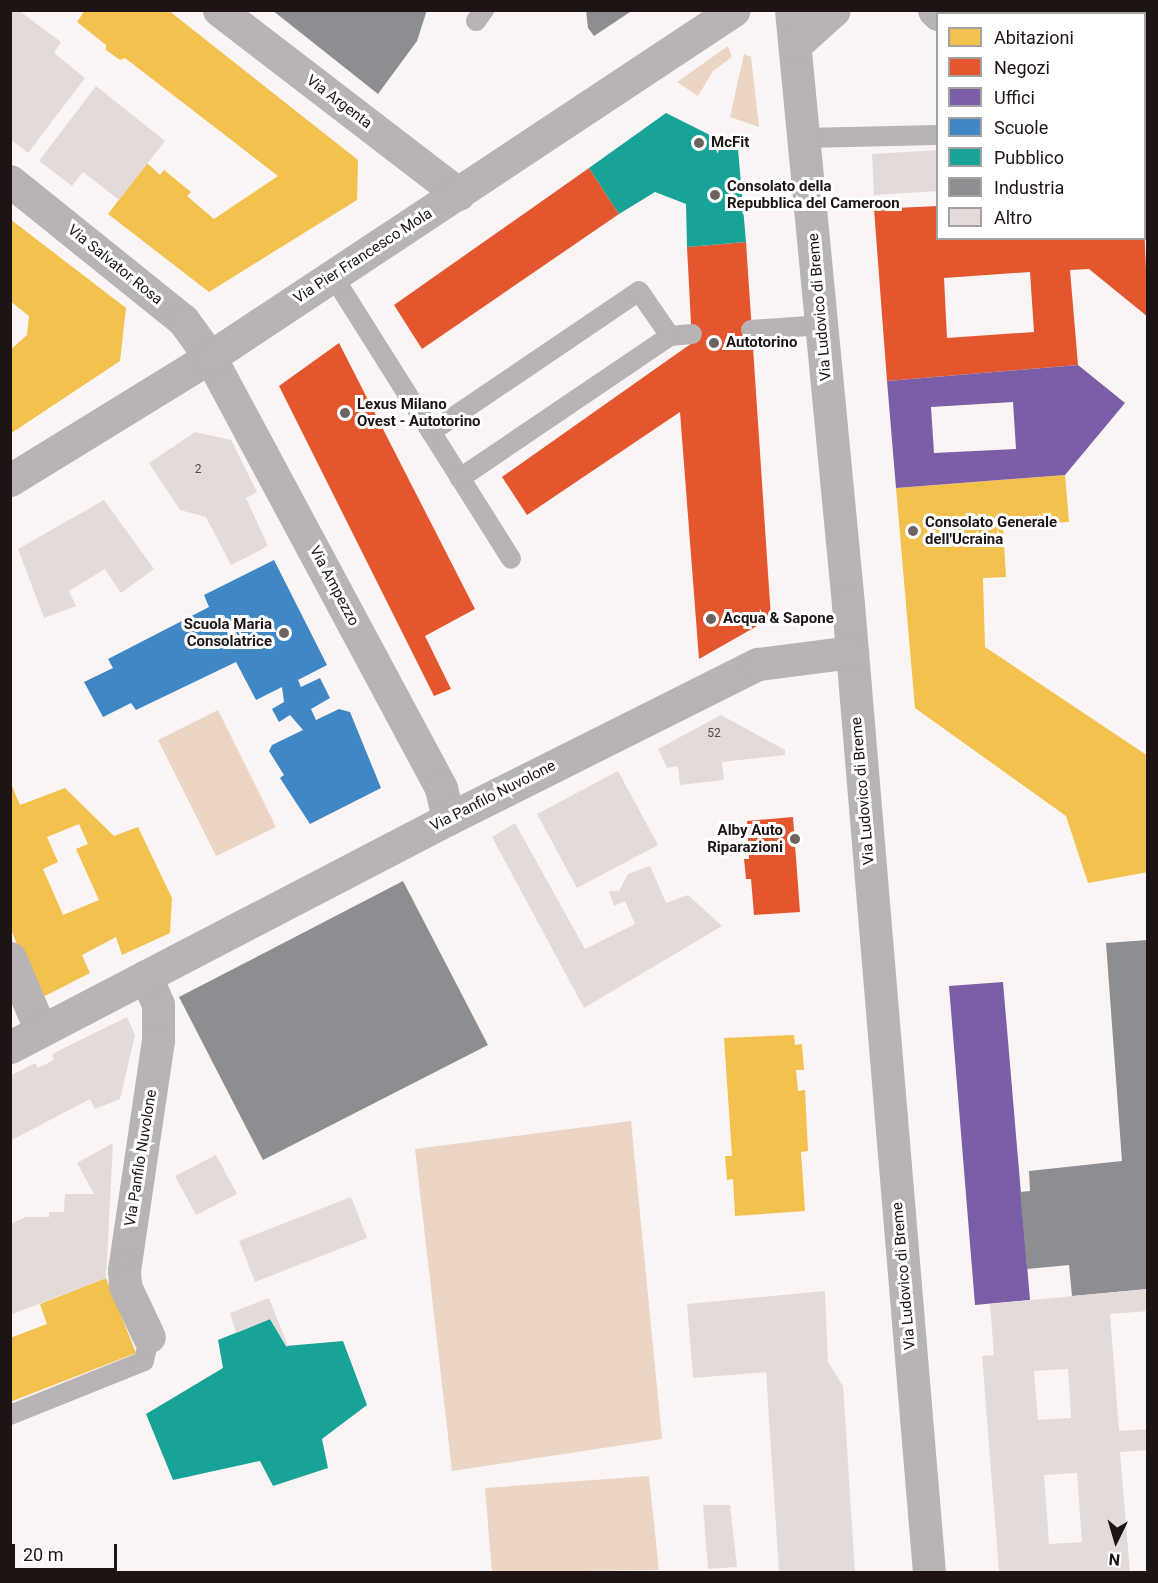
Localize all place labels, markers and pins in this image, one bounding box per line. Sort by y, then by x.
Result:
place label: McFit [711,134,749,152]
marker: McFit [692,136,706,150]
place label: Consolato della Repubblica del Cameroon [727,177,900,212]
marker: Consolato della Repubblica del Cameroon [708,188,722,202]
place label: Autotorino [726,334,797,352]
marker: Autotorino [707,336,721,350]
place label: Lexus Milano Ovest - Autotorino [357,395,481,430]
marker: Lexus Milano Ovest - Autotorino [338,406,352,420]
place label: Consolato Generale dell'Ucraina [925,513,1057,548]
marker: Consolato Generale dell'Ucraina [906,524,920,538]
place label: Acqua & Sapone [723,610,834,628]
marker: Acqua & Sapone [704,612,718,626]
place label: Scuola Maria Consolatrice [184,615,272,650]
marker: Scuola Maria Consolatrice [277,626,291,640]
place label: Alby Auto Riparazioni [707,821,783,856]
marker: Alby Auto Riparazioni [788,832,802,846]

